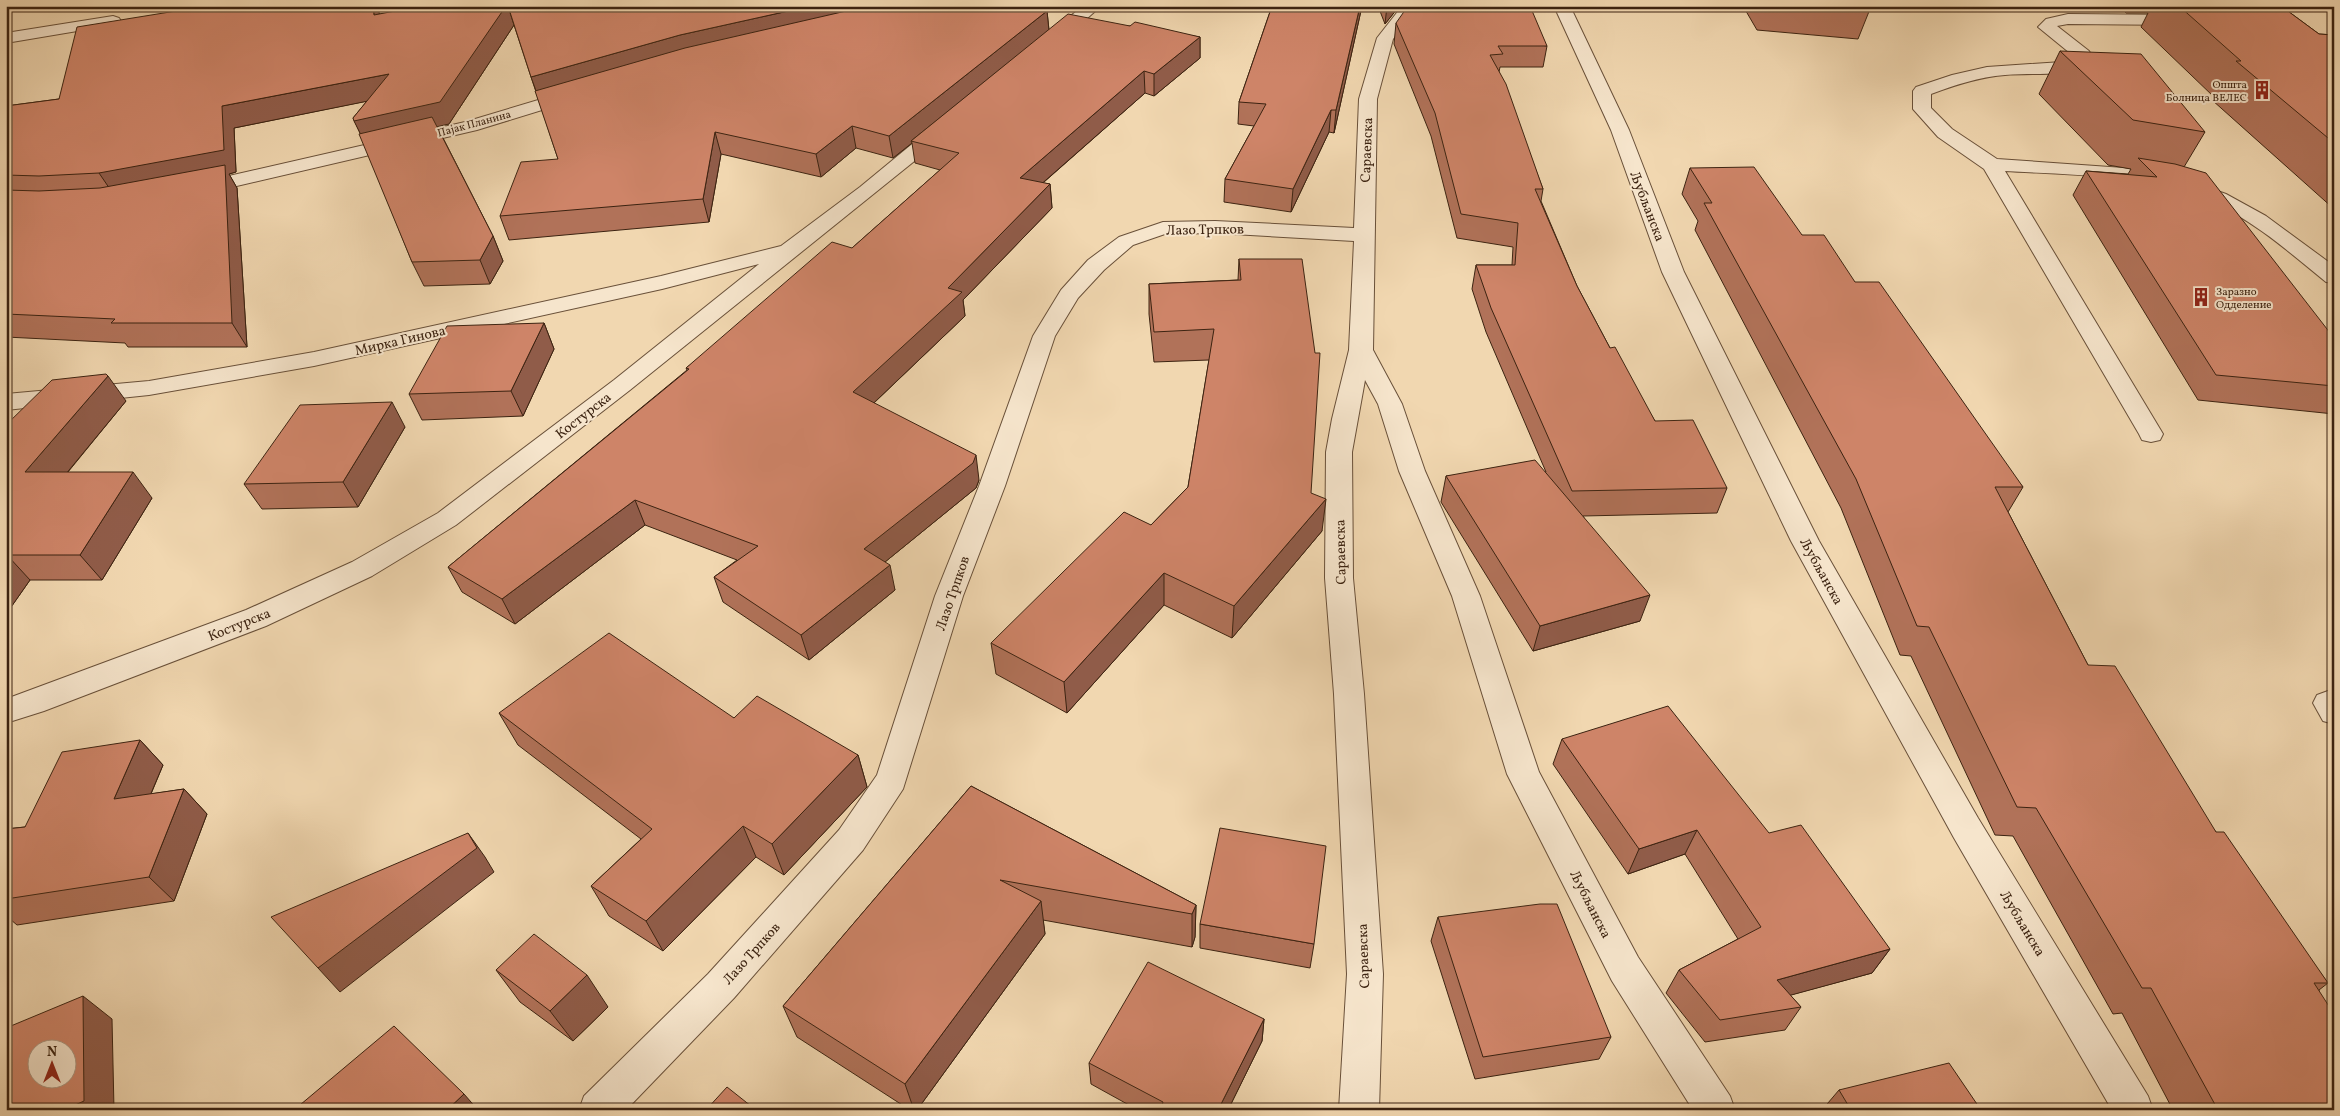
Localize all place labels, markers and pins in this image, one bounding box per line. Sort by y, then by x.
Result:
place label: Општа Болница ВЕЛЕС [2166,78,2248,106]
building icon: Општа Болница ВЕЛЕС [2251,79,2273,101]
place label: Заразно Одделение [2216,285,2272,313]
building icon: Заразно Одделение [2190,286,2212,308]

